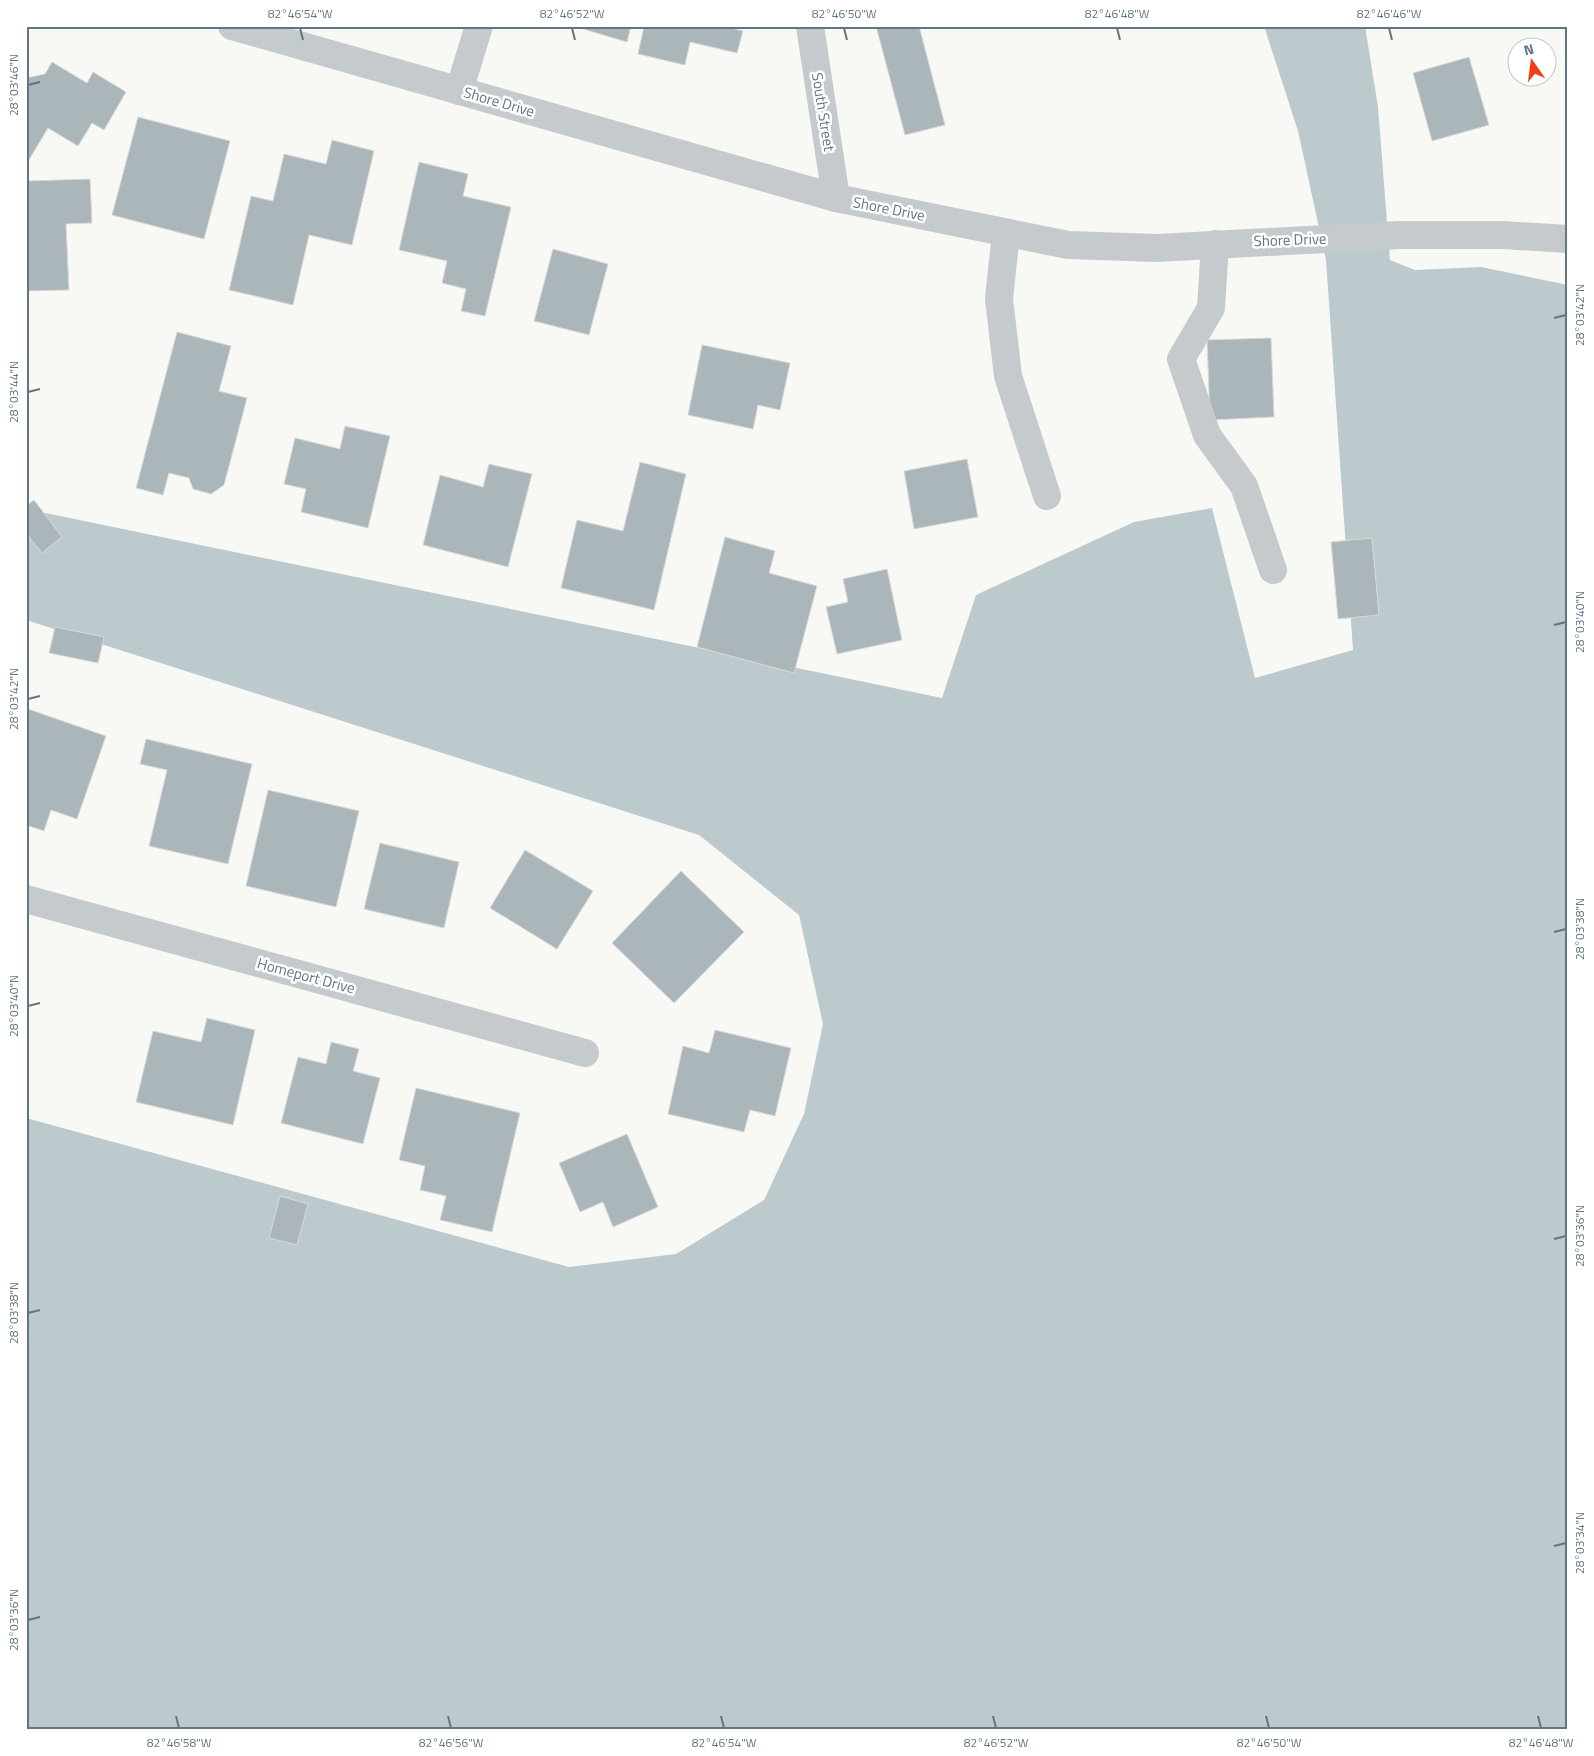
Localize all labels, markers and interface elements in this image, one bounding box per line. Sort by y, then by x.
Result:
text: 82°46'54"W [268,4,333,23]
text: 82°46'52"W [540,4,605,23]
text: 82°46'50"W [812,4,877,23]
text: 82°46'48"W [1085,4,1150,23]
text: 82°46'46"W [1357,4,1422,23]
north arrow [1506,38,1556,88]
text: N [1521,38,1536,60]
text: 28°03'46"N [4,54,23,116]
street label: South Street [806,71,841,154]
street label: Shore Drive [461,80,537,123]
street label: Shore Drive [851,190,927,227]
street label: Shore Drive [1253,227,1327,252]
text: 28°03'42"N [1570,284,1589,346]
text: 28°03'44"N [4,361,23,423]
text: 28°03'40"N [1570,591,1589,653]
text: 28°03'42"N [4,668,23,730]
text: 28°03'38"N [1570,898,1589,960]
street label: Homeport Drive [255,951,358,1000]
text: 28°03'40"N [4,975,23,1037]
text: 28°03'36"N [1570,1205,1589,1267]
text: 28°03'38"N [4,1282,23,1344]
text: 28°03'34"N [1570,1512,1589,1574]
text: 28°03'36"N [4,1589,23,1651]
text: 82°46'58"W [147,1733,212,1752]
text: 82°46'56"W [419,1733,484,1752]
text: 82°46'54"W [692,1733,757,1752]
text: 82°46'52"W [964,1733,1029,1752]
text: 82°46'50"W [1237,1733,1302,1752]
text: 82°46'48"W [1509,1733,1574,1752]

